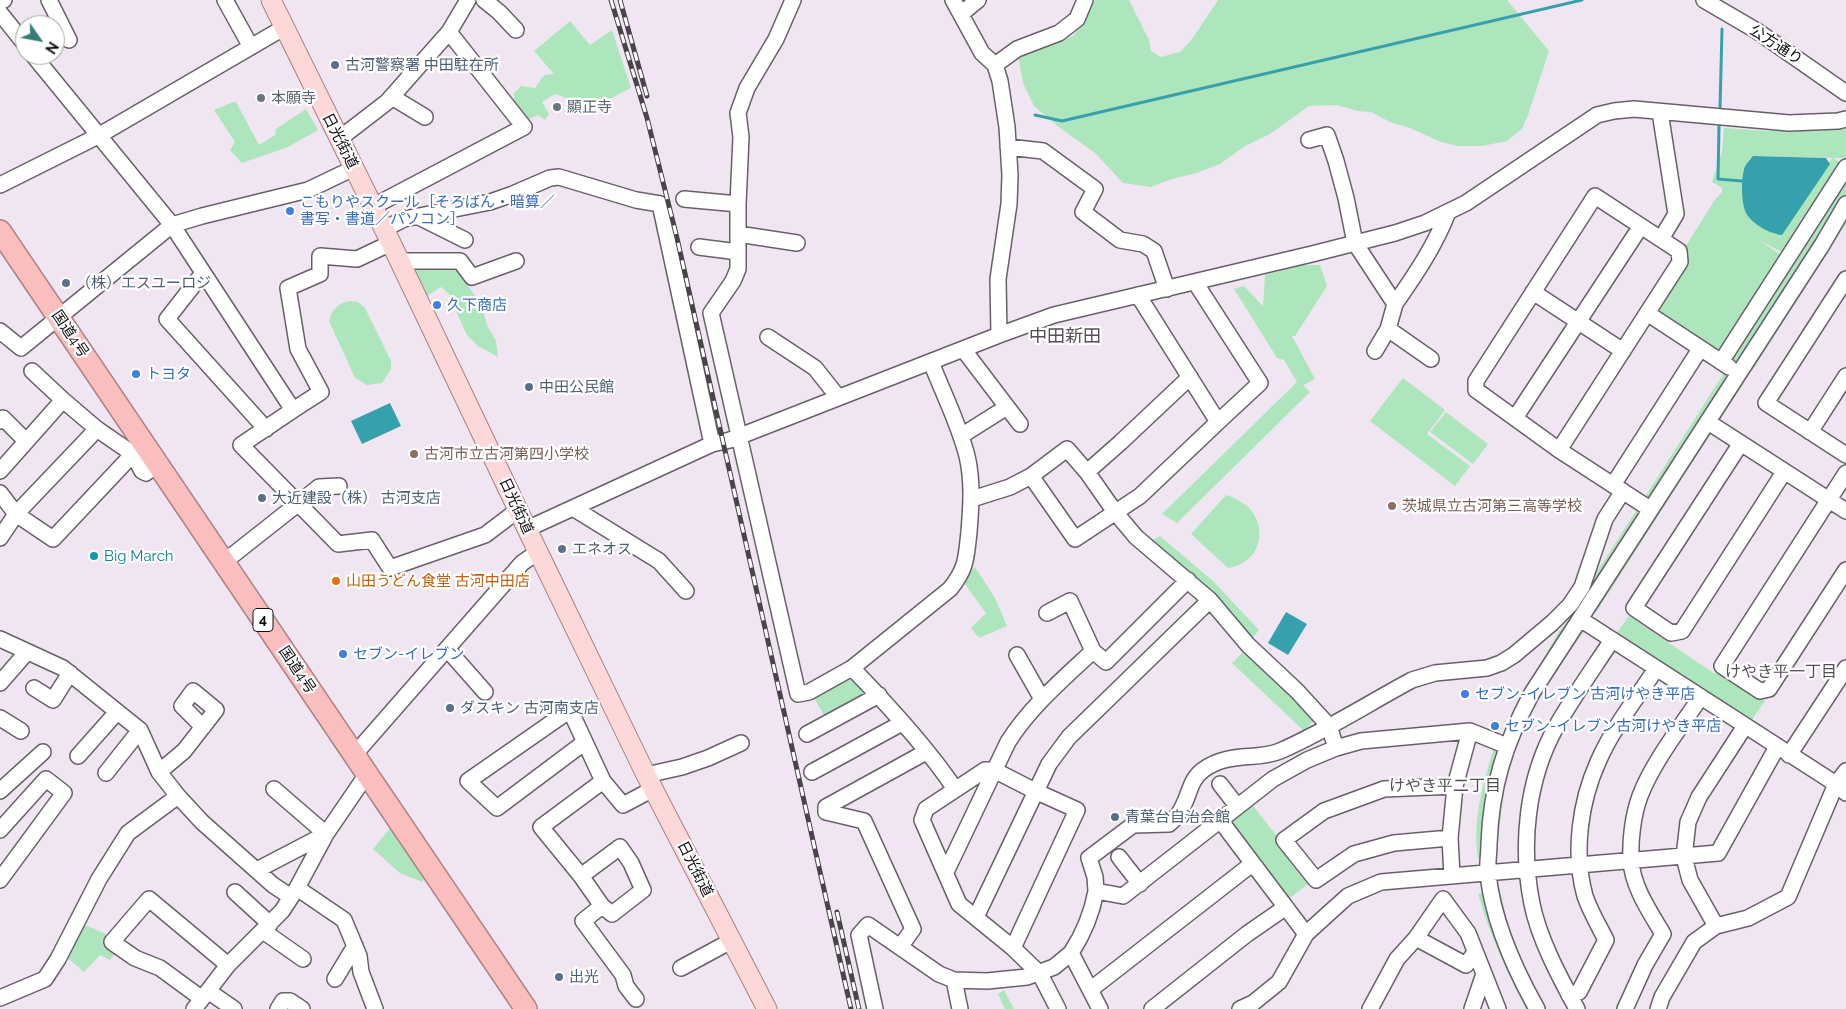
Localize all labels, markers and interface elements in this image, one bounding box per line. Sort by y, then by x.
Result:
north arrow [15,15,65,65]
street label: 公方通り [1746,21,1806,69]
text: N [42,39,61,56]
place label: 古河警察署 中田駐在所 [345,56,499,74]
marker: 古河警察署 中田駐在所 [329,59,341,71]
place label: 本願寺 [271,89,316,107]
marker: 本願寺 [255,92,267,104]
place label: 顯正寺 [567,98,612,116]
marker: 顯正寺 [551,101,563,113]
street label: 日光街道 [318,110,362,172]
place label: こもりやスクール［そろばん・暗算／ 書写・書道／パソコン］ [300,193,555,228]
marker: こもりやスクール［そろばん・暗算／ 書写・書道／パソコン］ [284,205,296,217]
place label: （株）エスユーロジ [76,274,211,292]
marker: （株）エスユーロジ [60,277,72,289]
place label: 久下商店 [447,296,507,314]
marker: 久下商店 [431,299,443,311]
street label: 国道4号 [48,307,92,361]
district label: 中田新田 [1029,326,1101,348]
place label: トヨタ [146,365,191,383]
marker: トヨタ [130,368,142,380]
place label: 中田公民館 [539,378,614,396]
marker: 中田公民館 [523,381,535,393]
place label: 古河市立古河第四小学校 [424,445,589,463]
marker: 古河市立古河第四小学校 [408,448,420,460]
street label: 日光街道 [495,475,537,537]
place label: 大近建設（株） 古河支店 [272,489,441,507]
marker: 大近建設（株） 古河支店 [256,492,268,504]
place label: 茨城県立古河第三高等学校 [1402,497,1582,515]
marker: 茨城県立古河第三高等学校 [1386,500,1398,512]
place label: エネオス [572,540,632,558]
marker: エネオス [556,543,568,555]
place label: Big March [104,547,174,565]
marker: Big March [88,550,100,562]
place label: 山田うどん食堂 古河中田店 [346,572,530,590]
marker: 山田うどん食堂 古河中田店 [330,575,342,587]
road number: 4 [253,608,273,632]
street label: 国道4号 [275,643,319,697]
place label: セブン-イレブン [353,645,464,663]
marker: セブン-イレブン [337,648,349,660]
district label: けやき平一丁目 [1725,662,1837,682]
place label: セブン-イレブン 古河けやき平店 [1475,685,1695,703]
marker: セブン-イレブン 古河けやき平店 [1459,688,1471,700]
place label: ダスキン 古河南支店 [460,699,599,717]
marker: ダスキン 古河南支店 [444,702,456,714]
place label: セブン-イレブン古河けやき平店 [1505,717,1721,735]
marker: セブン-イレブン古河けやき平店 [1489,720,1501,732]
district label: けやき平二丁目 [1389,776,1501,796]
place label: 青葉台自治会館 [1125,808,1230,826]
marker: 青葉台自治会館 [1109,811,1121,823]
street label: 日光街道 [673,838,717,900]
place label: 出光 [569,968,599,986]
marker: 出光 [553,971,565,983]

